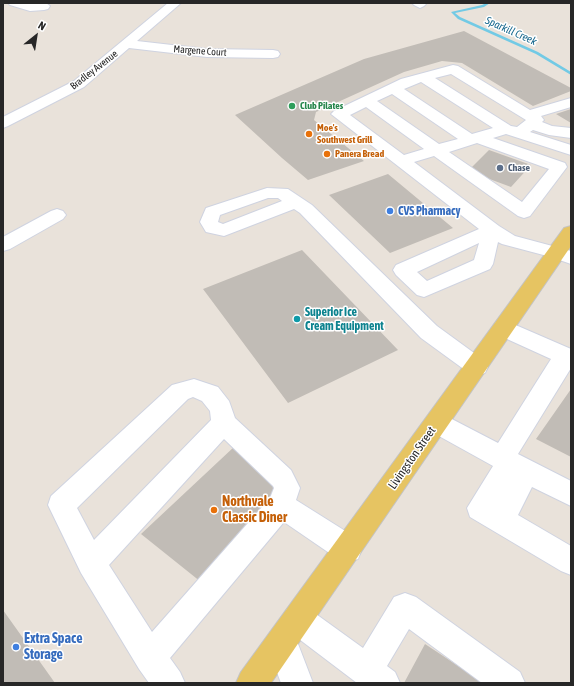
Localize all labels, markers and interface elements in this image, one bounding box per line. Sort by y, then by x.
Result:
water label: Sparkill Creek [483,14,539,48]
north arrow [16,16,56,56]
text: N [36,19,48,32]
street label: Margene Court [173,43,227,59]
street label: Bradley Avenue [68,48,120,92]
place label: Club Pilates [300,100,343,112]
marker: Club Pilates [287,101,297,111]
place label: Moe's Southwest Grill [317,122,372,146]
marker: Moe's Southwest Grill [304,129,314,139]
place label: Panera Bread [335,148,384,160]
marker: Panera Bread [322,149,332,159]
place label: Chase [508,162,530,174]
marker: Chase [495,163,505,173]
place label: CVS Pharmacy [398,204,460,218]
marker: CVS Pharmacy [385,206,395,216]
place label: Superior Ice Cream Equipment [305,305,384,333]
marker: Superior Ice Cream Equipment [292,314,302,324]
street label: Livingston Street [385,424,439,492]
place label: Northvale Classic Diner [222,494,287,526]
marker: Northvale Classic Diner [209,505,219,515]
place label: Extra Space Storage [24,631,82,664]
marker: Extra Space Storage [11,642,21,652]

